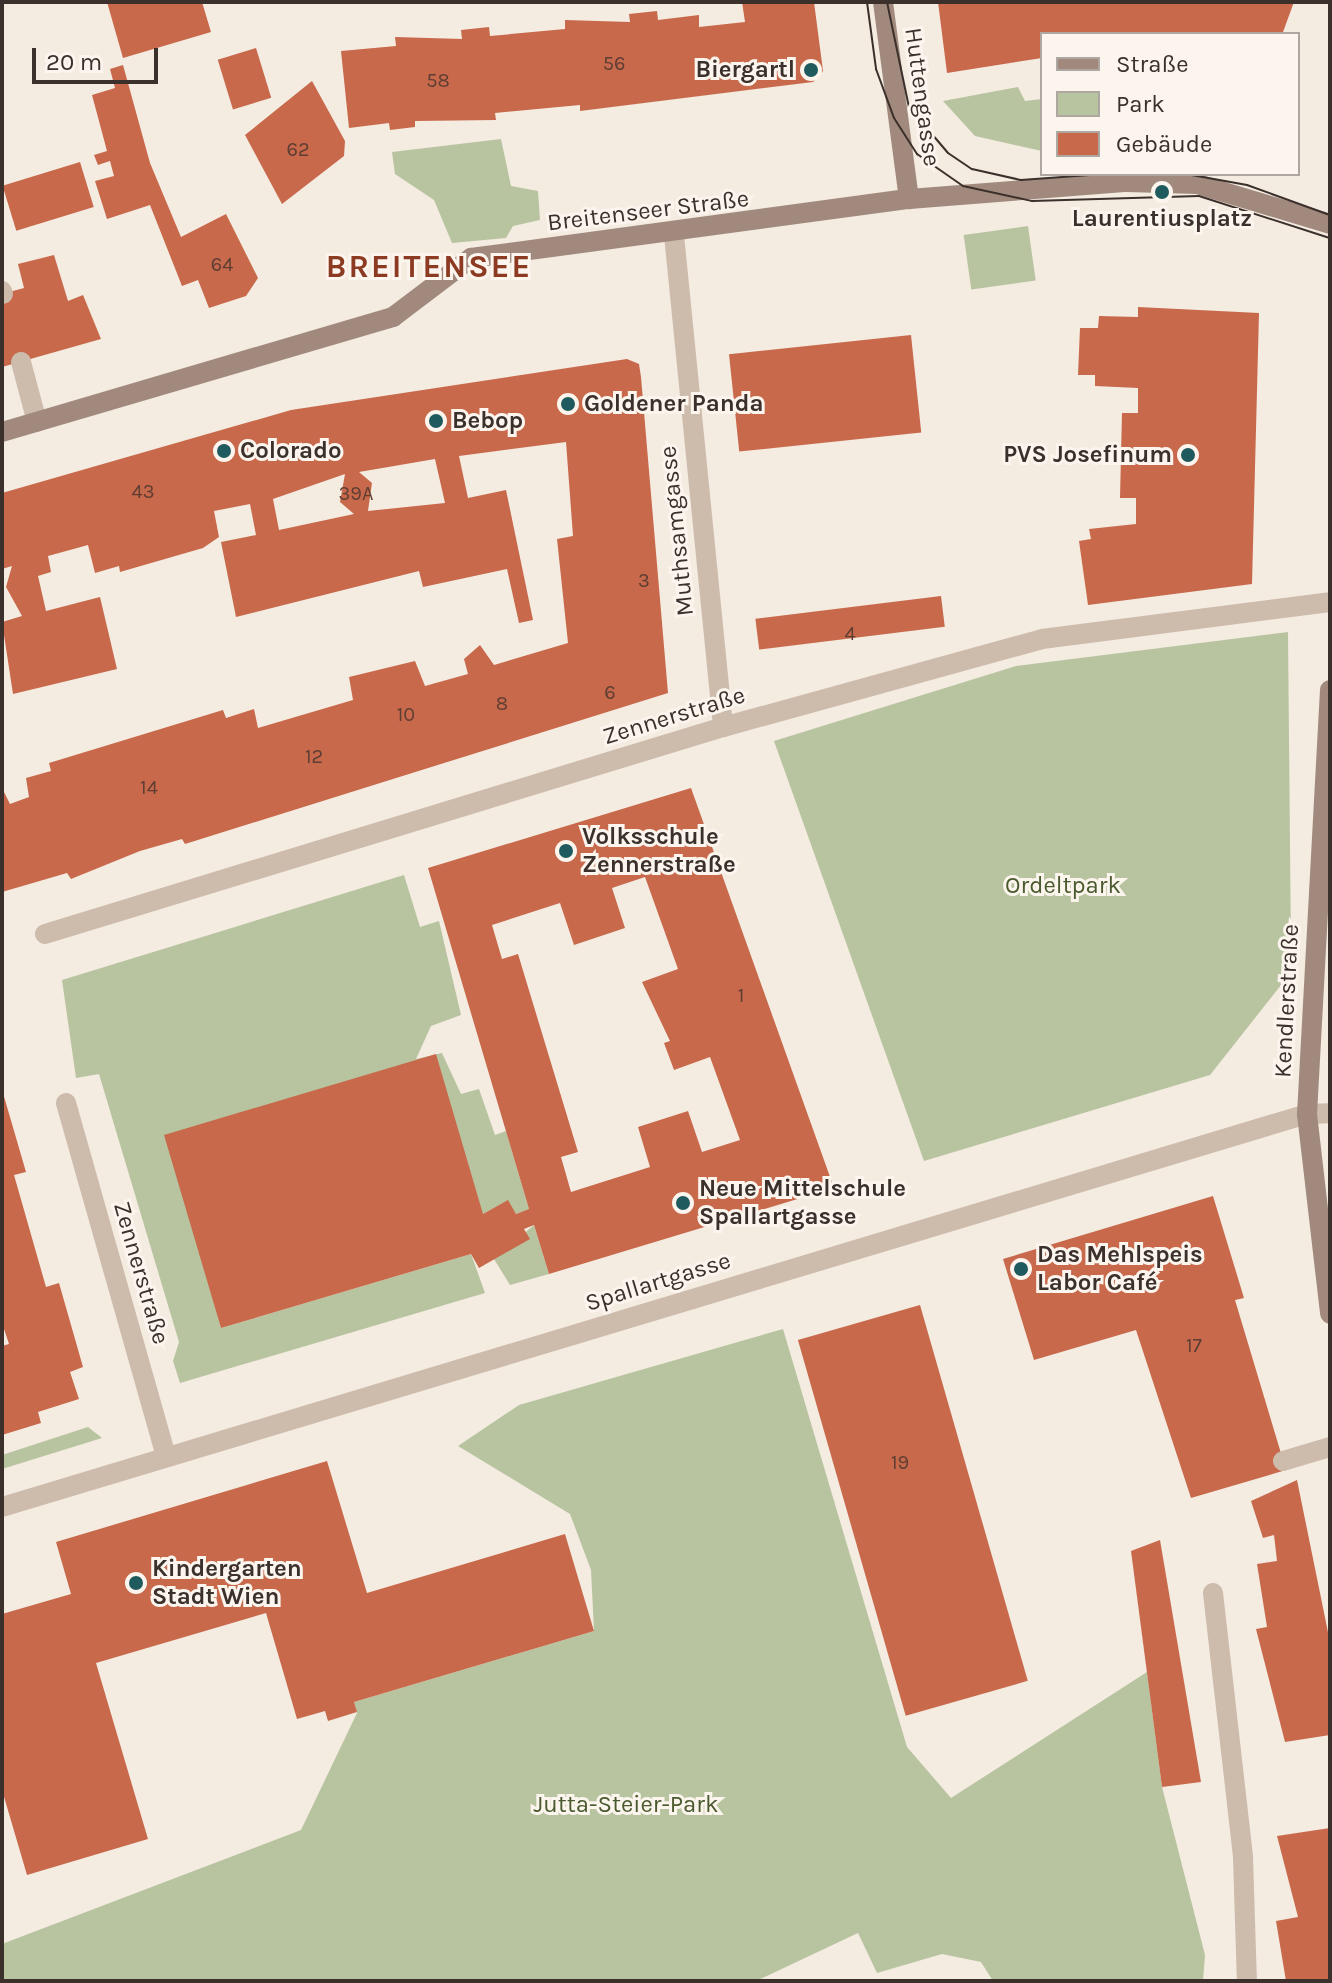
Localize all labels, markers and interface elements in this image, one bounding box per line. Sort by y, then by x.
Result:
street label: Huttengasse [898,26,946,168]
scale bar [36,32,162,82]
legend [1040,32,1300,176]
text: 20 m [46,48,102,76]
text: Straße [1116,50,1188,78]
house number: 56 [603,51,625,75]
place label: Biergartl [695,56,795,84]
marker: Biergartl [802,61,820,79]
house number: 58 [426,68,450,92]
text: Park [1116,90,1165,118]
text: Gebäude [1116,130,1212,158]
house number: 62 [286,137,310,161]
marker: Laurentiusplatz [1153,183,1171,201]
street label: Breitenseer Straße [545,184,751,238]
place label: Laurentiusplatz [1072,205,1252,233]
district label: BREITENSEE [326,248,532,286]
house number: 64 [211,252,233,276]
place label: Goldener Panda [584,390,763,418]
marker: Goldener Panda [559,395,577,413]
place label: Bebop [452,407,523,435]
marker: Bebop [427,412,445,430]
place label: Colorado [240,437,341,465]
place label: PVS Josefinum [1003,441,1172,469]
marker: Colorado [215,442,233,460]
street label: Muthsamgasse [654,444,700,618]
marker: PVS Josefinum [1179,446,1197,464]
house number: 43 [132,479,154,503]
house number: 39A [339,481,373,505]
house number: 3 [638,568,650,592]
house number: 4 [844,621,856,645]
house number: 6 [604,680,616,704]
street label: Zennerstraße [599,681,749,751]
house number: 8 [496,691,508,715]
house number: 10 [397,702,415,726]
house number: 12 [305,744,323,768]
house number: 14 [140,775,158,799]
place label: Volksschule Zennerstraße [582,823,736,879]
marker: Volksschule Zennerstraße [557,842,575,860]
park label: Ordeltpark [1005,872,1121,900]
street label: Kendlerstraße [1269,923,1305,1079]
house number: 1 [738,983,744,1007]
place label: Neue Mittelschule Spallartgasse [699,1175,906,1231]
marker: Neue Mittelschule Spallartgasse [674,1194,692,1212]
street label: Zennerstraße [107,1198,175,1348]
place label: Das Mehlspeis Labor Café [1037,1241,1203,1297]
street label: Spallartgasse [582,1246,734,1318]
marker: Das Mehlspeis Labor Café [1012,1260,1030,1278]
house number: 17 [1186,1333,1202,1357]
house number: 19 [891,1450,909,1474]
place label: Kindergarten Stadt Wien [152,1555,302,1611]
marker: Kindergarten Stadt Wien [127,1574,145,1592]
park label: Jutta-Steier-Park [534,1791,718,1819]

